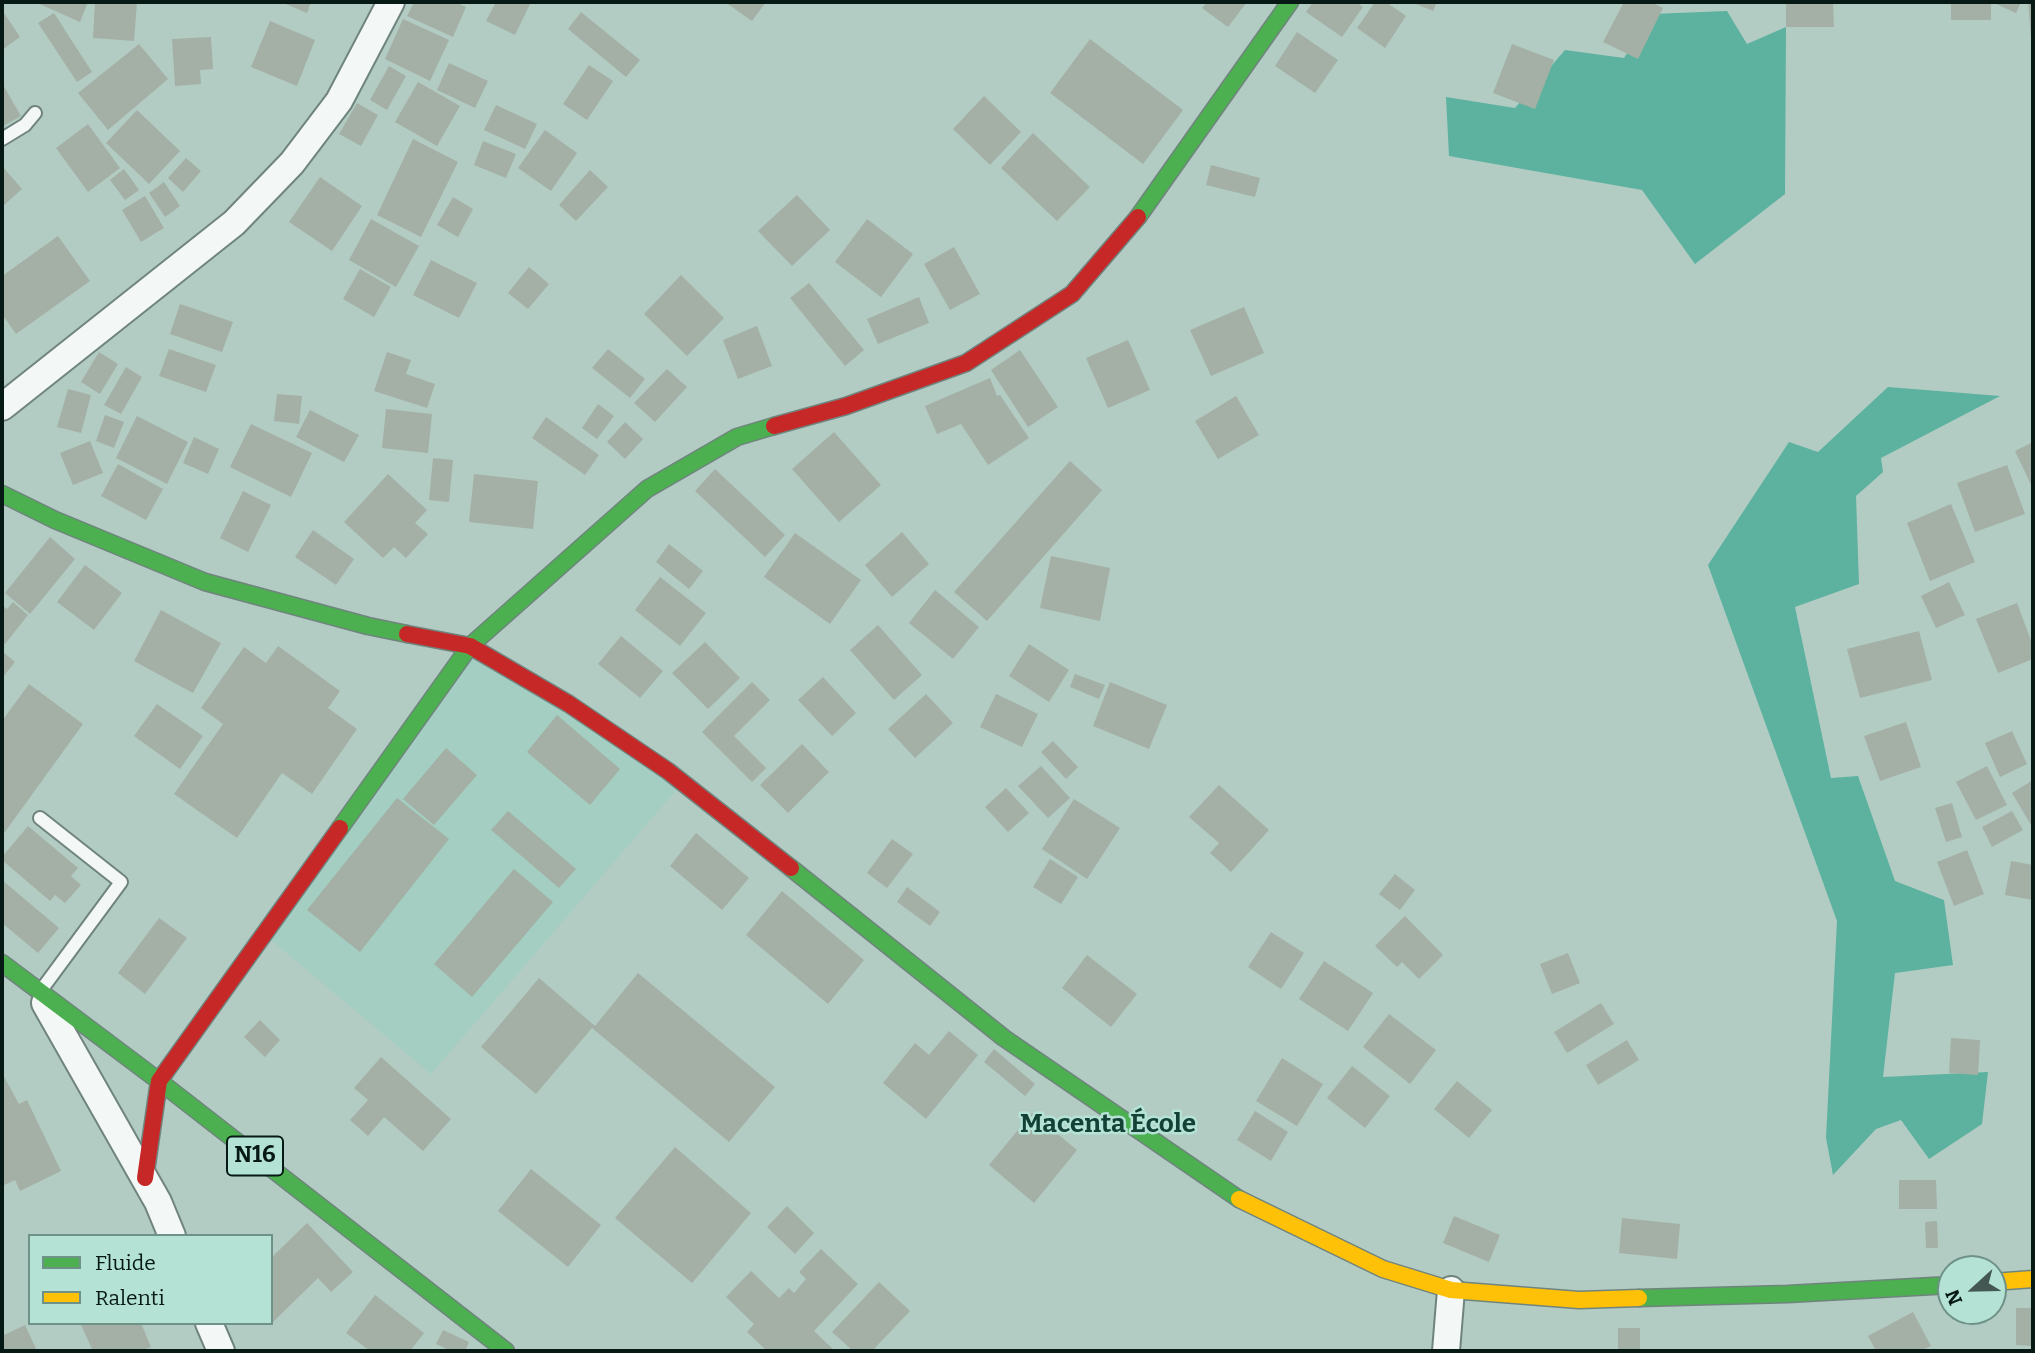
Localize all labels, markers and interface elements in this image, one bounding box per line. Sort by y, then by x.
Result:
district label: Macenta École [1020,1109,1196,1141]
road number: N16 [227,1136,283,1176]
legend [28,1234,273,1325]
text: Fluide [95,1250,156,1276]
north arrow [1937,1255,2007,1325]
text: Ralenti [95,1285,165,1311]
text: N [1941,1286,1967,1308]

